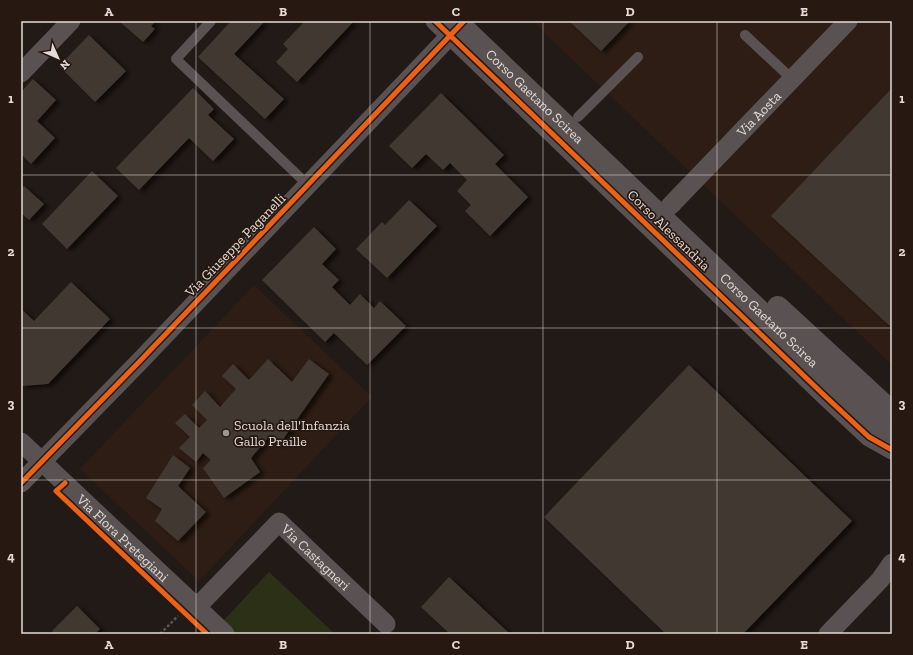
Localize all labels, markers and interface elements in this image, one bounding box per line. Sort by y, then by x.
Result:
text: A [105,4,114,19]
text: B [279,4,287,19]
text: C [452,4,460,19]
text: D [625,4,635,19]
text: E [800,4,808,19]
north arrow [38,38,78,78]
street label: Corso Gaetano Scirea [482,46,587,148]
text: N [57,57,72,73]
street label: Via Aosta [733,88,785,141]
text: 1 [8,91,14,106]
text: 1 [899,91,905,106]
street label: Corso Alessandria [624,186,714,274]
street label: Via Giuseppe Paganelli [181,190,289,301]
text: 2 [8,244,15,259]
text: 2 [899,244,906,259]
street label: Corso Gaetano Scirea [716,270,822,371]
text: 3 [8,396,15,411]
text: 3 [899,396,906,411]
place label: Scuola dell'Infanzia Gallo Praille [234,417,350,450]
marker: Scuola dell'Infanzia Gallo Praille [221,428,231,438]
street label: Via Flora Pretegiani [72,490,172,586]
street label: Via Castagneri [277,520,354,594]
text: 4 [7,549,15,564]
text: 4 [898,549,906,564]
text: A [105,637,114,652]
text: B [279,637,287,652]
text: C [452,637,460,652]
text: D [625,637,635,652]
text: E [800,637,808,652]

